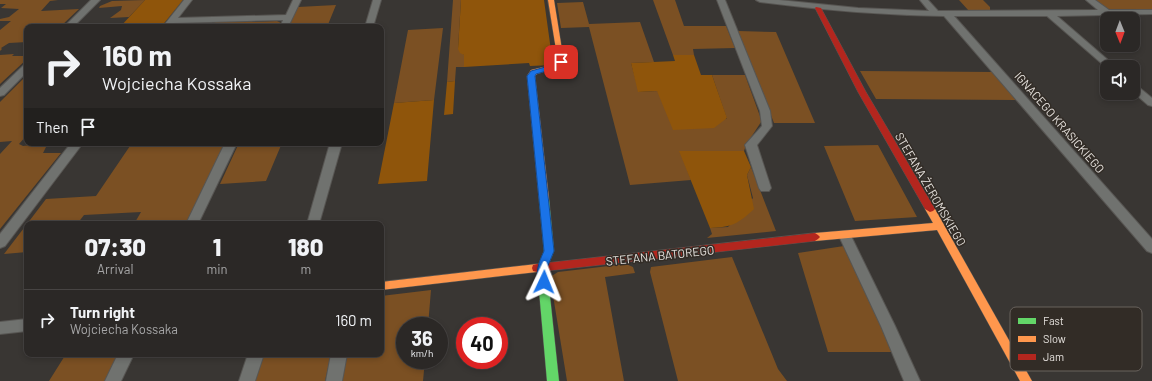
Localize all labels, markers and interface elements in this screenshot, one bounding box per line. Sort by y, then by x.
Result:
north arrow [1100,12,1140,52]
map controls [1100,12,1140,100]
text: 160 m [102,38,172,72]
icon: right [36,40,88,92]
pin [544,45,578,79]
icon: arrive [550,51,572,73]
button: sound [1100,60,1140,100]
street label: IGNACEGO KRASICKIEGO [1012,69,1108,175]
text: Wojciecha Kossaka [102,72,251,94]
icon: arrive [77,116,99,138]
text: Then [36,118,69,136]
street label: STEFANA ŻEROMSKIEGO [893,130,969,248]
text: 07:30 [84,232,146,261]
text: 1 [213,232,221,261]
text: 180 [288,232,324,261]
street label: STEFANA BATOREGO [605,242,715,268]
text: Arrival [97,261,133,277]
text: min [207,261,228,277]
text: m [300,261,311,277]
position arrow [523,261,565,303]
text: Turn right [70,303,135,321]
legend [1010,307,1142,371]
icon: right [36,309,58,331]
text: 160 m [335,311,372,329]
text: Fast [1043,314,1064,327]
speed limit sign: 40 [456,317,508,369]
text: Wojciecha Kossaka [70,321,178,337]
text: 36 [411,326,433,350]
text: Slow [1043,332,1066,345]
text: km/h [411,347,433,359]
text: Jam [1043,350,1064,363]

